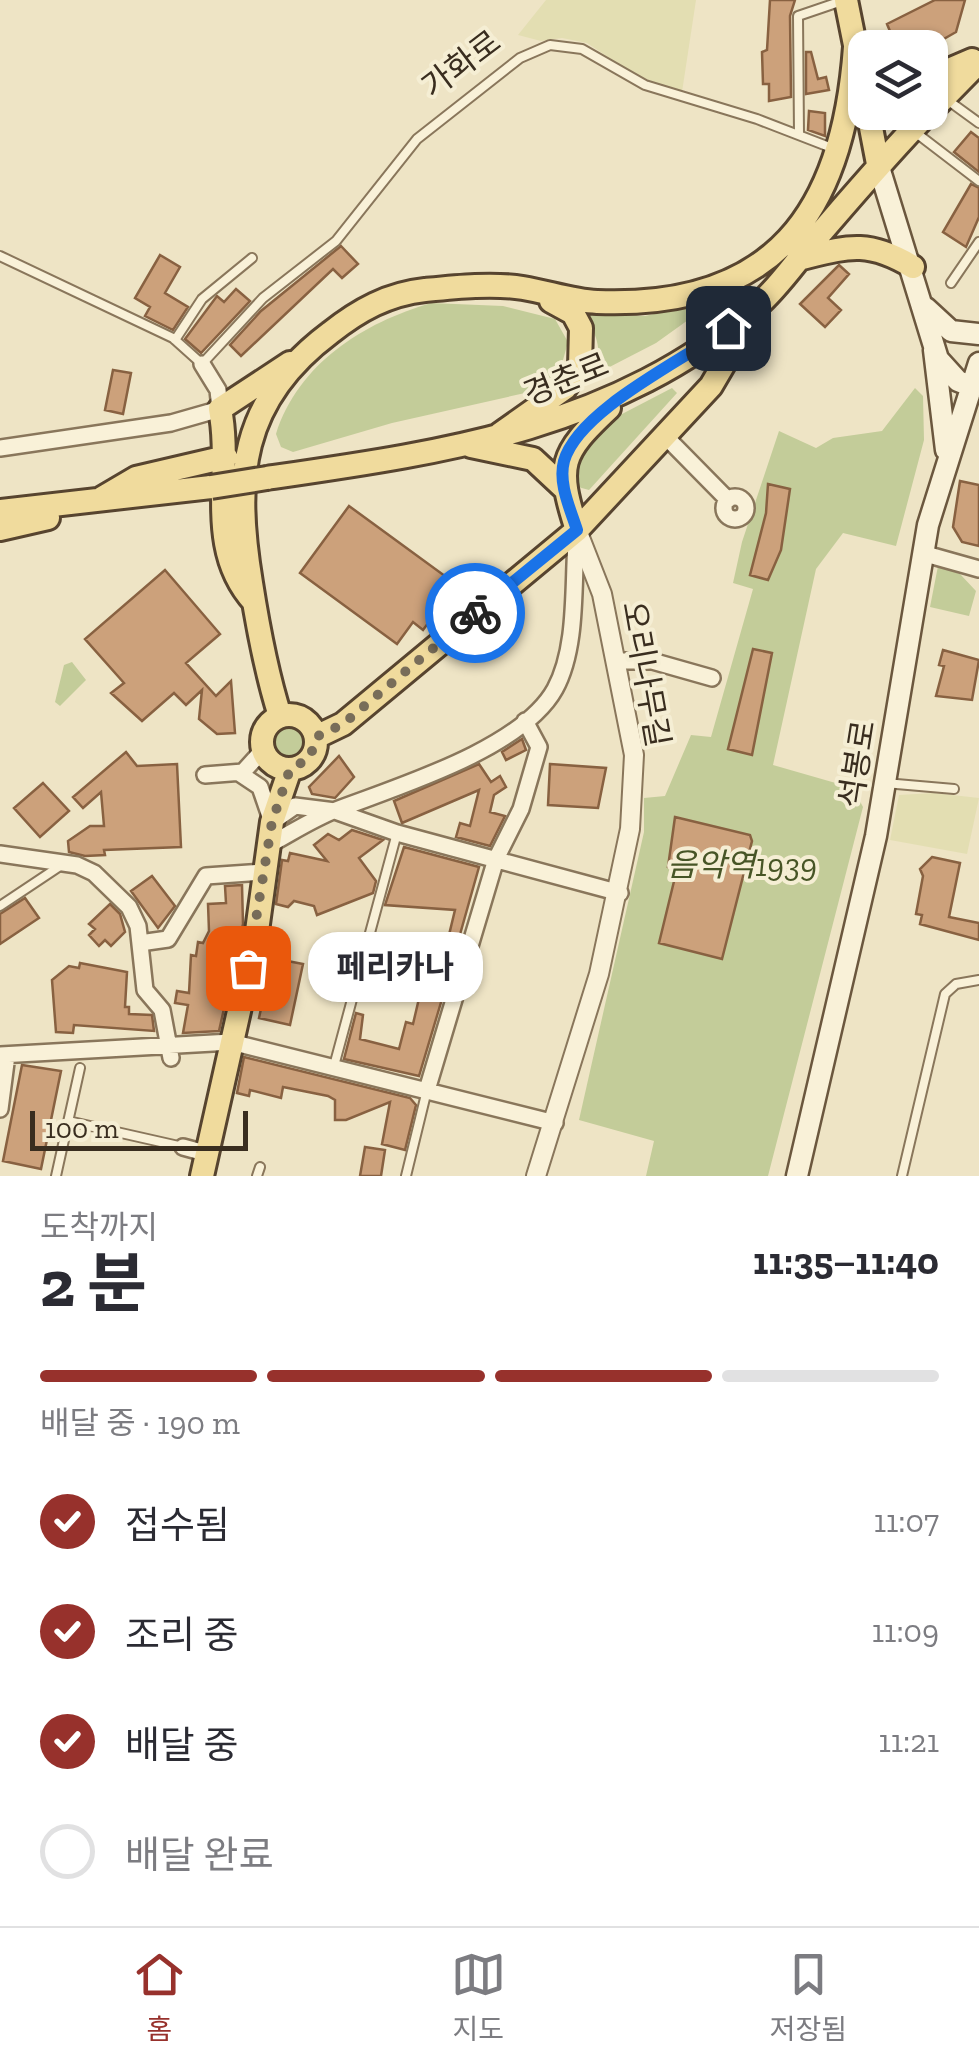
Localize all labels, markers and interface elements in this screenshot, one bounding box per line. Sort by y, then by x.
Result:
street label: 가화로 [414,22,508,106]
map controls [848,30,948,130]
button: layers [848,30,948,130]
pin [686,286,771,371]
icon: home [701,301,756,356]
street label: 경춘로 [518,345,614,413]
courier [425,563,525,663]
icon: bike [448,586,503,641]
street label: 오리나무길 [615,598,677,750]
street label: 석봉로 [831,717,883,811]
park label: 음악역1939 [667,846,817,884]
pin [206,926,291,1011]
callout: 페리카나 [308,933,483,1003]
icon: bag [221,941,276,996]
text: 페리카나 [337,948,454,986]
scale bar [30,1106,248,1150]
text: 100 m [45,1112,119,1145]
text: 도착까지 [40,1208,158,1246]
text: 11:35–11:40 [753,1238,939,1284]
text: 2 분 [40,1245,147,1323]
text: 배달 중 · 190 m [40,1404,240,1442]
icon: check [40,1494,95,1549]
text: 접수됨 [125,1502,230,1548]
text: 11:07 [874,1502,939,1540]
icon: check [40,1604,95,1659]
text: 조리 중 [125,1612,239,1658]
text: 11:09 [872,1612,939,1650]
icon: check [40,1714,95,1769]
text: 배달 중 [125,1722,239,1768]
text: 11:21 [878,1722,939,1760]
text: 배달 완료 [125,1832,273,1878]
tab: 홈 [132,1947,187,2047]
tab: 지도 [451,1947,506,2047]
tab: 저장됨 [770,1947,847,2047]

